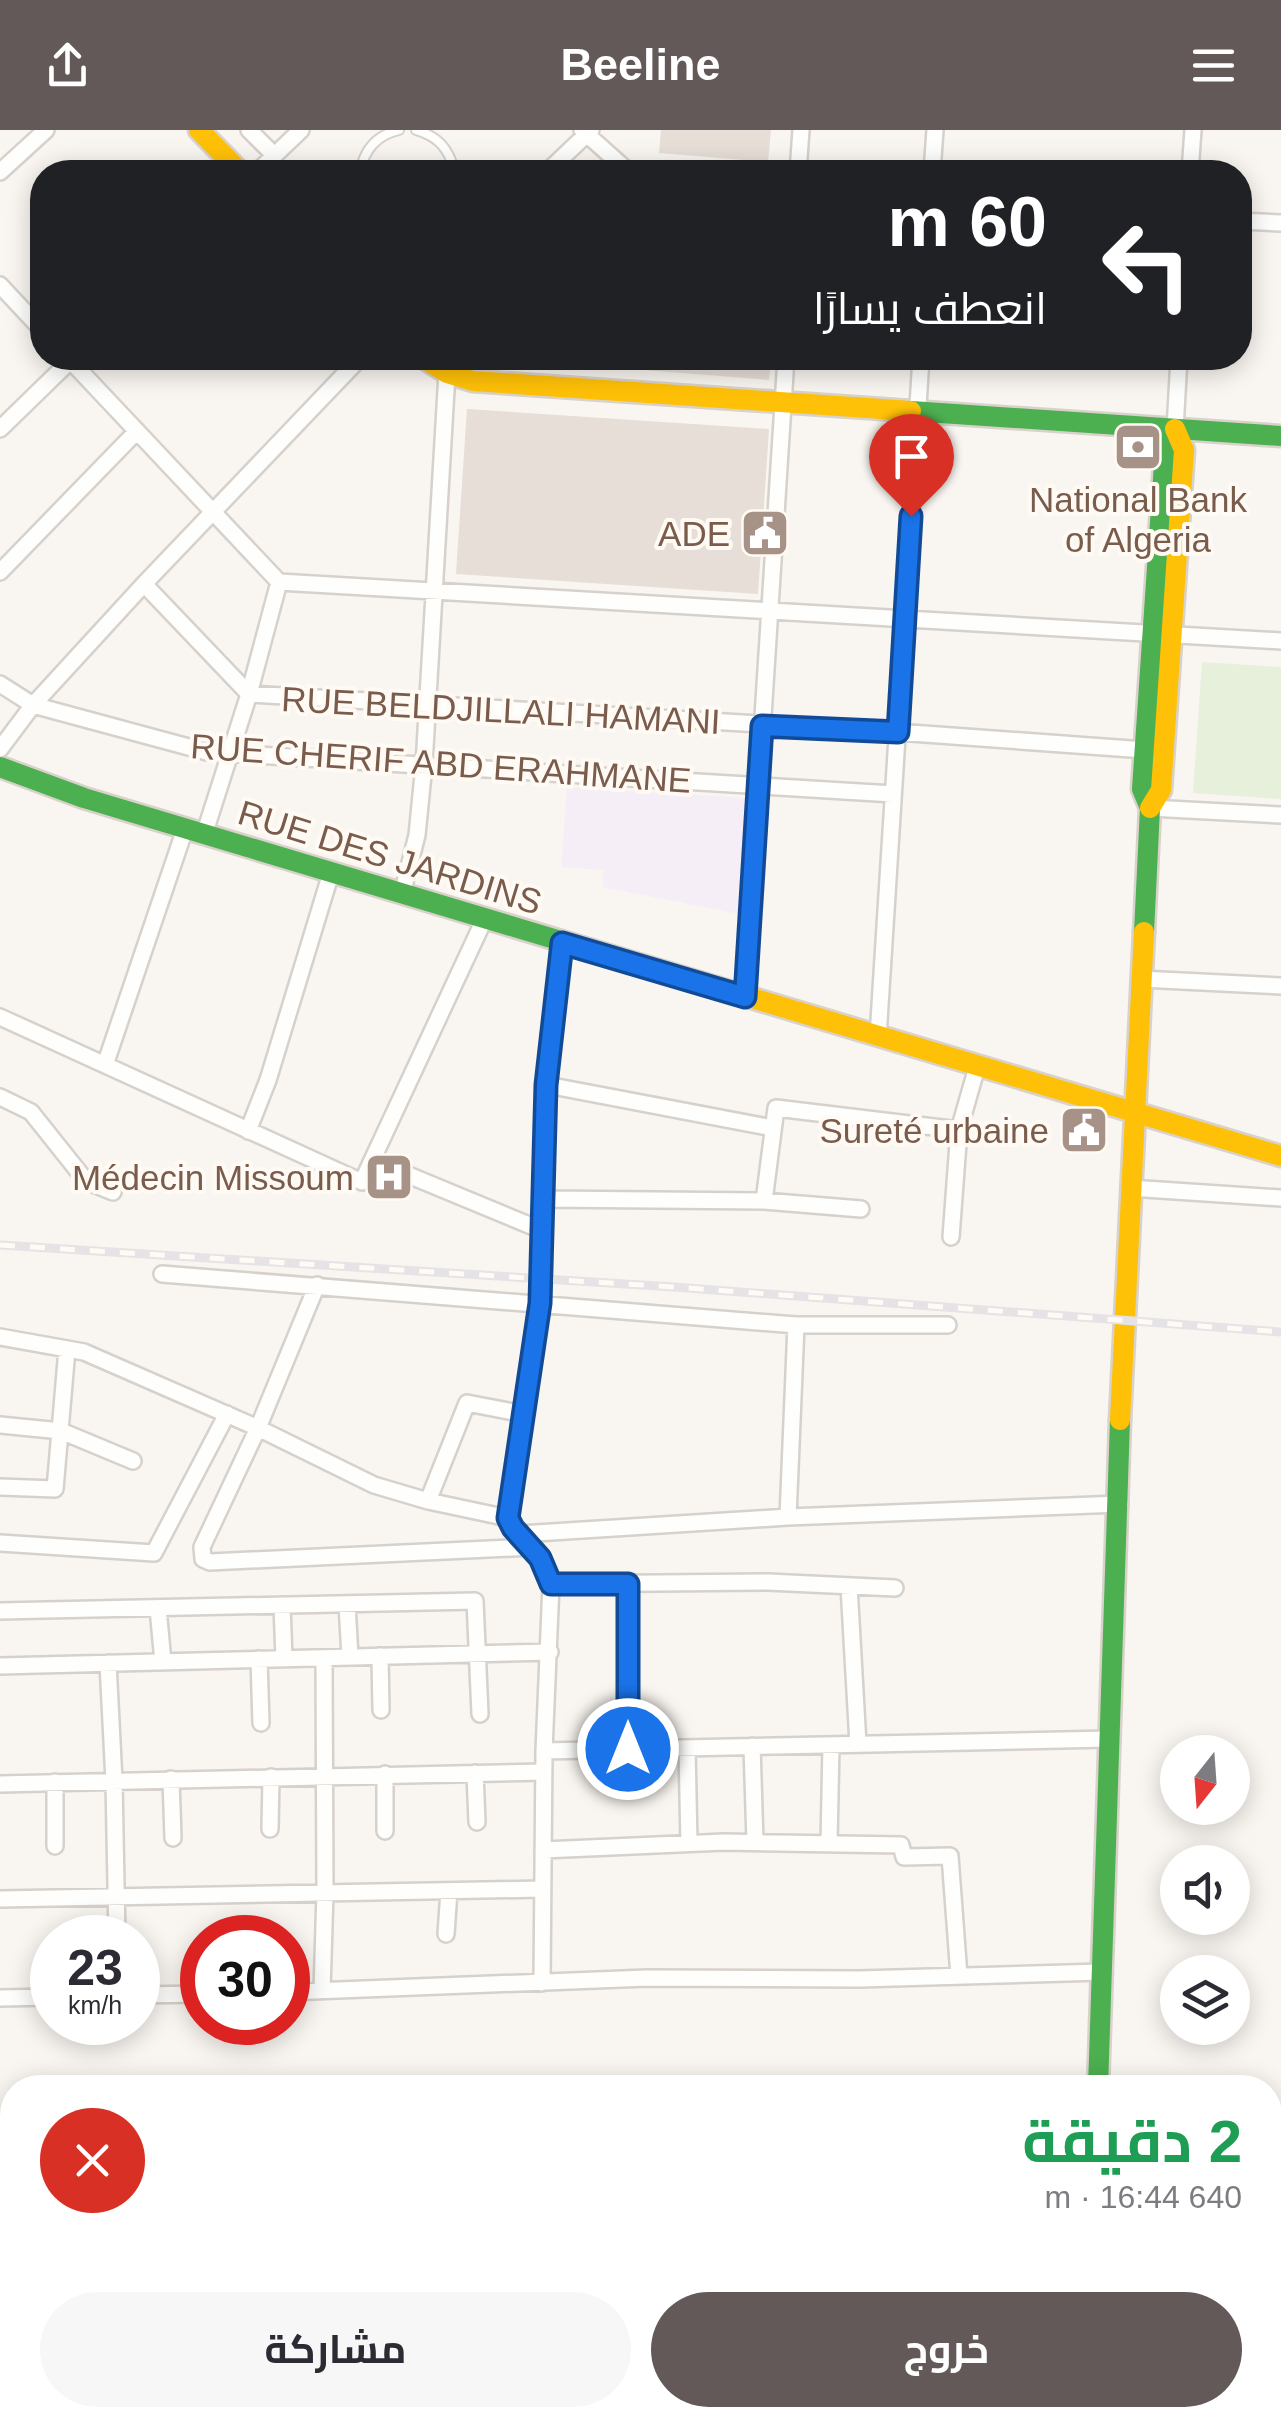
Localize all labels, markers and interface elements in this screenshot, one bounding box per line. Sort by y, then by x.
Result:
icon: share [40,38,95,93]
icon: menu [1186,38,1241,93]
text: Beeline [560,39,721,90]
text: 60 m [887,183,1047,261]
icon: left [1082,200,1212,330]
text: انعطف يسارًا [813,283,1047,334]
pin [869,414,954,517]
bank icon: National Bank of Algeria [1112,421,1164,473]
icon: arrive [884,429,939,484]
place label: National Bank of Algeria [1029,480,1247,559]
public building icon: ADE [739,507,791,559]
place label: ADE [658,514,730,553]
street label: RUE BELDJILLALI HAMANI [280,679,722,741]
street label: RUE CHERIF ABD ERAHMANE [189,726,693,800]
street label: RUE DES JARDINS [234,792,546,922]
public building icon: Sureté urbaine [1058,1104,1110,1156]
place label: Sureté urbaine [819,1111,1049,1150]
hospital icon: Médecin Missoum [363,1151,415,1203]
place label: Médecin Missoum [72,1158,354,1197]
position arrow [576,1697,680,1801]
north arrow [1160,1735,1250,1825]
map controls [1160,1735,1250,2045]
button: sound [1160,1845,1250,1935]
speed limit sign: 30 [180,1915,310,2045]
text: 23 [67,1940,123,1996]
button: layers [1160,1955,1250,2045]
text: km/h [68,1991,122,2019]
button: close [40,2108,145,2213]
text: 2 دقيقة [1022,2108,1242,2175]
text: 640 m · 16:44 [1045,2179,1242,2215]
button: مشاركة [40,2292,631,2407]
button: خروج [651,2292,1242,2407]

